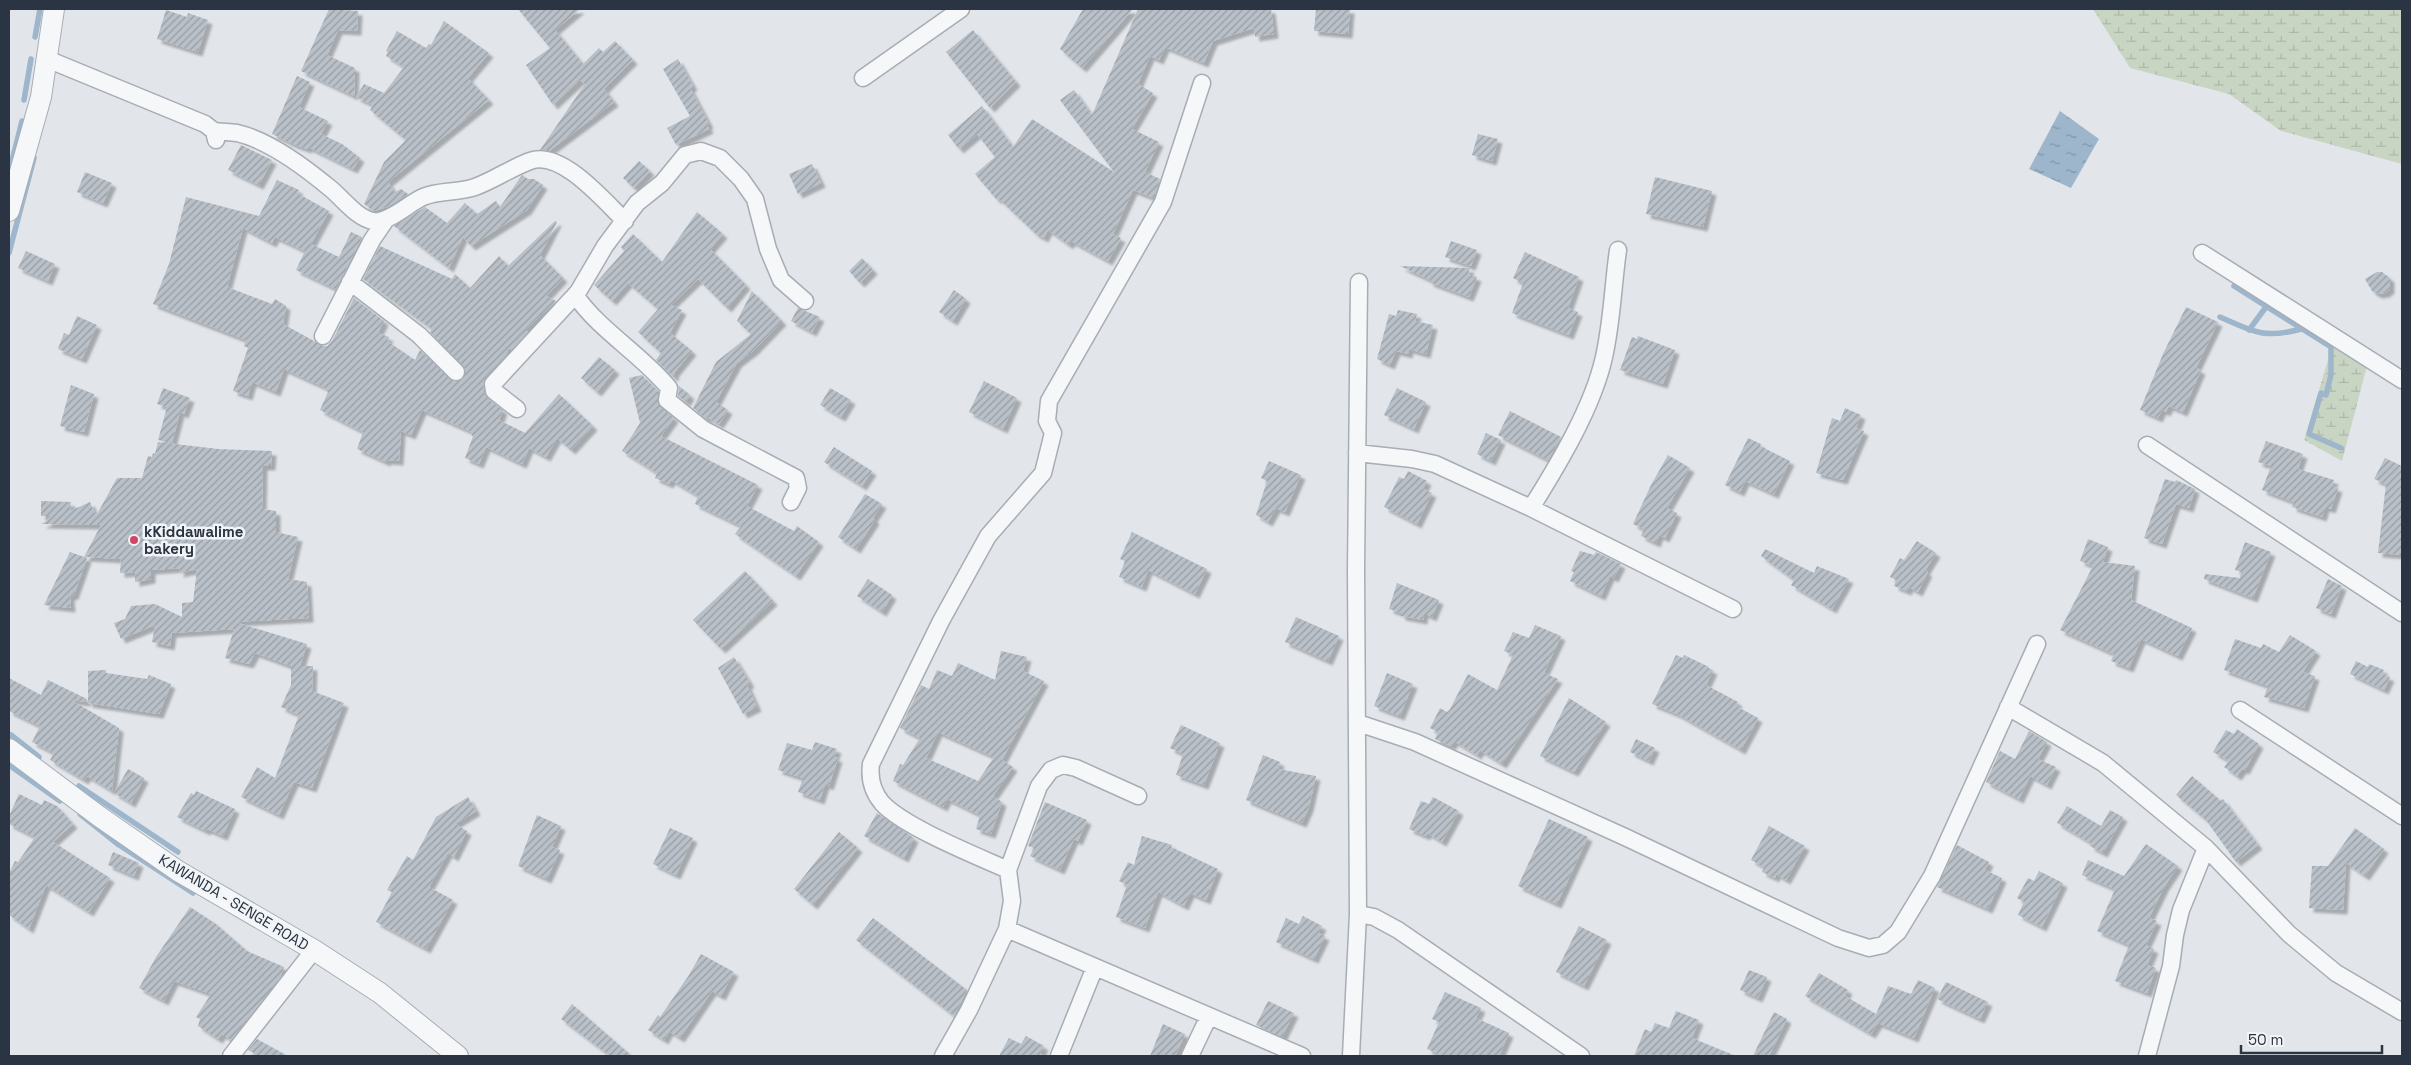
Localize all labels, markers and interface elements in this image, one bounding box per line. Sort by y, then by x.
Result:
place label: kKiddawalime bakery [144,522,244,558]
marker: kKiddawalime bakery [128,534,140,546]
street label: KAWANDA - SENGE ROAD [156,850,312,954]
scale bar [2241,1022,2382,1054]
text: 50 m [2248,1030,2283,1049]

